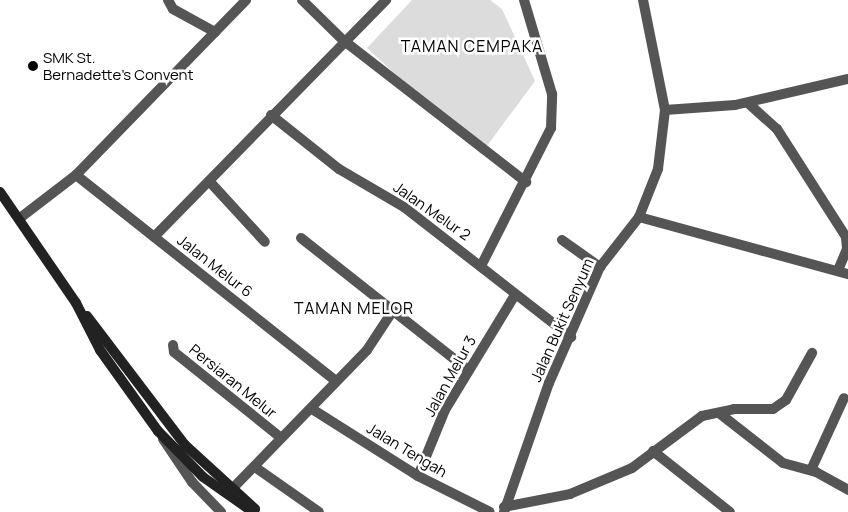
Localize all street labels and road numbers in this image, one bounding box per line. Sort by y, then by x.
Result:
street label: Jalan Melur 2 [390,178,474,244]
street label: Jalan Melur 6 [174,231,256,301]
street label: Jalan Bukit Senyum [527,256,597,384]
street label: Jalan Melur 3 [420,332,480,420]
street label: Persiaran Melur [186,340,280,422]
street label: Jalan Tengah [364,419,450,481]

